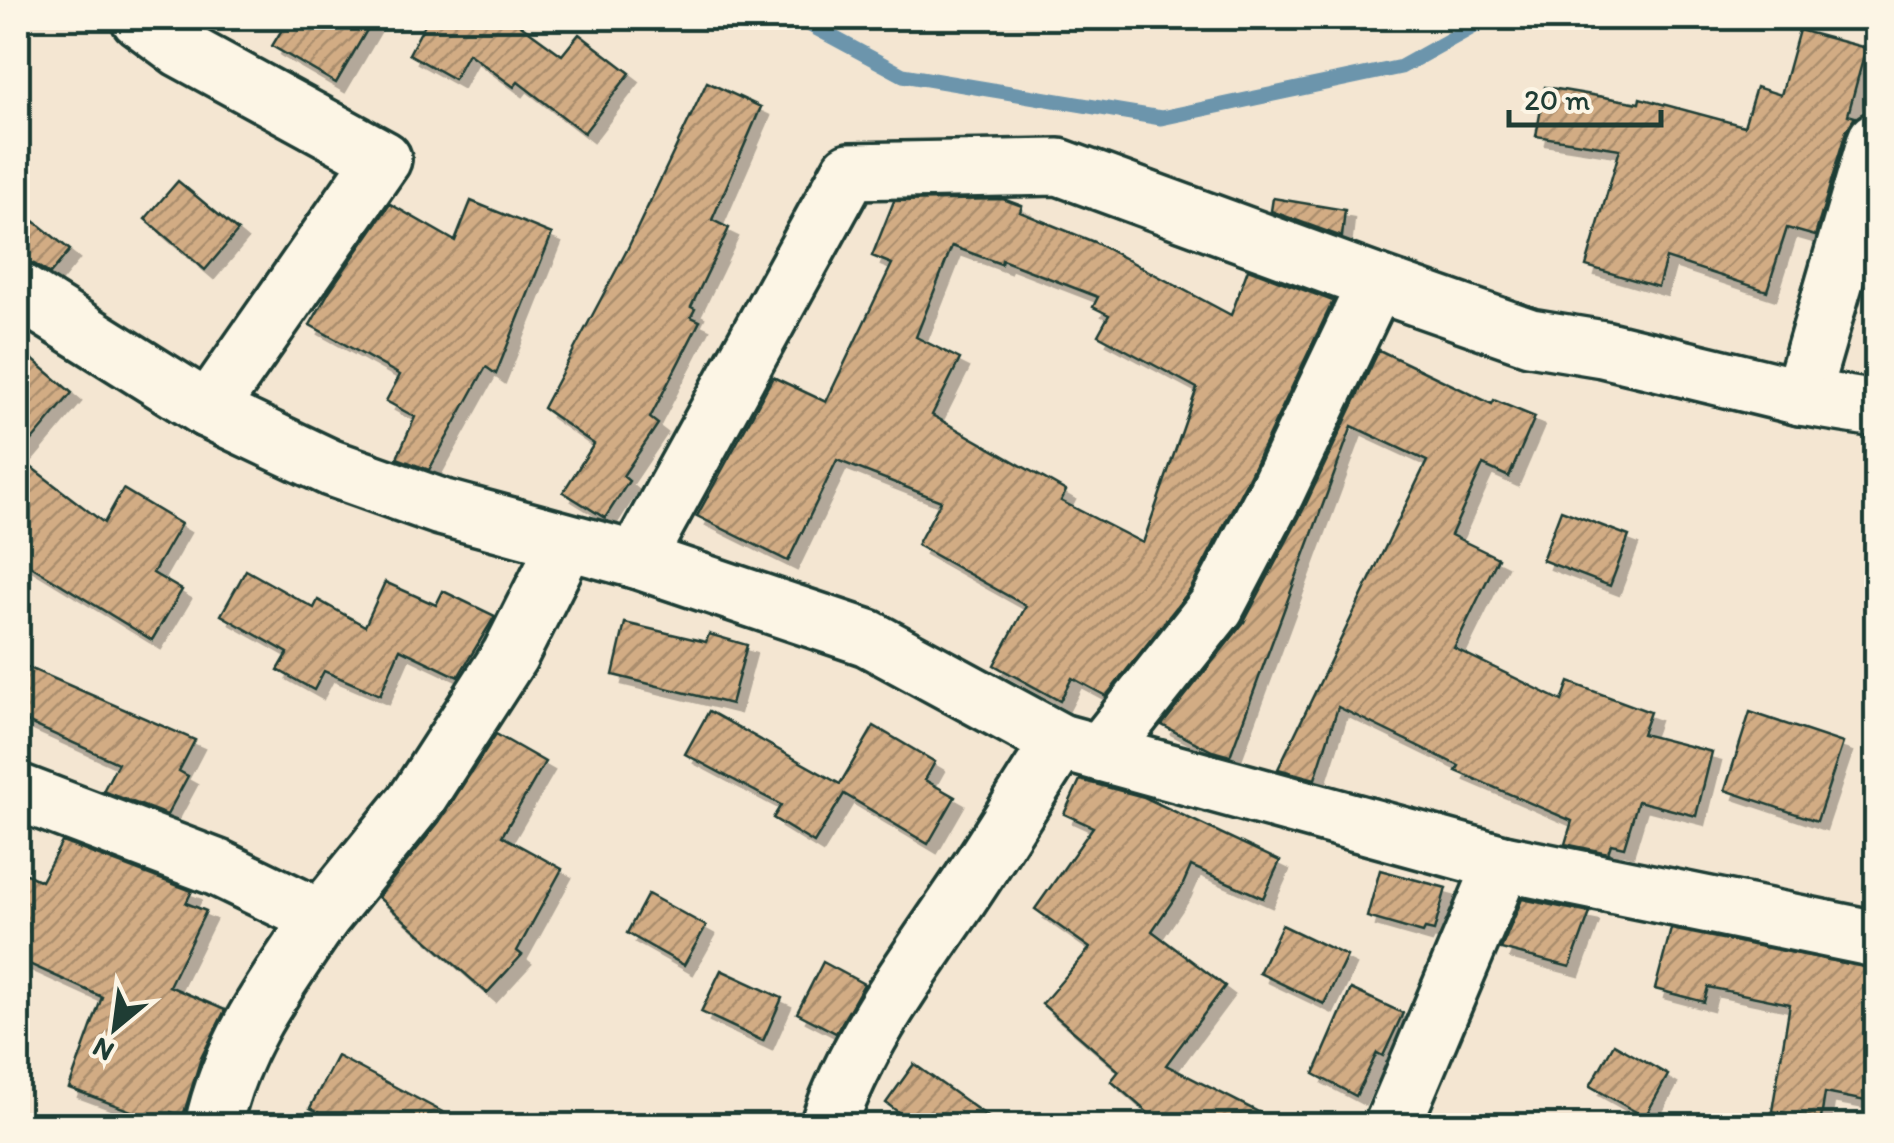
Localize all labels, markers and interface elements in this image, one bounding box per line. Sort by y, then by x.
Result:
scale bar [1509,65,1662,127]
text: 20 m [1524,81,1590,118]
north arrow [65,978,165,1078]
text: N [86,1030,119,1069]

